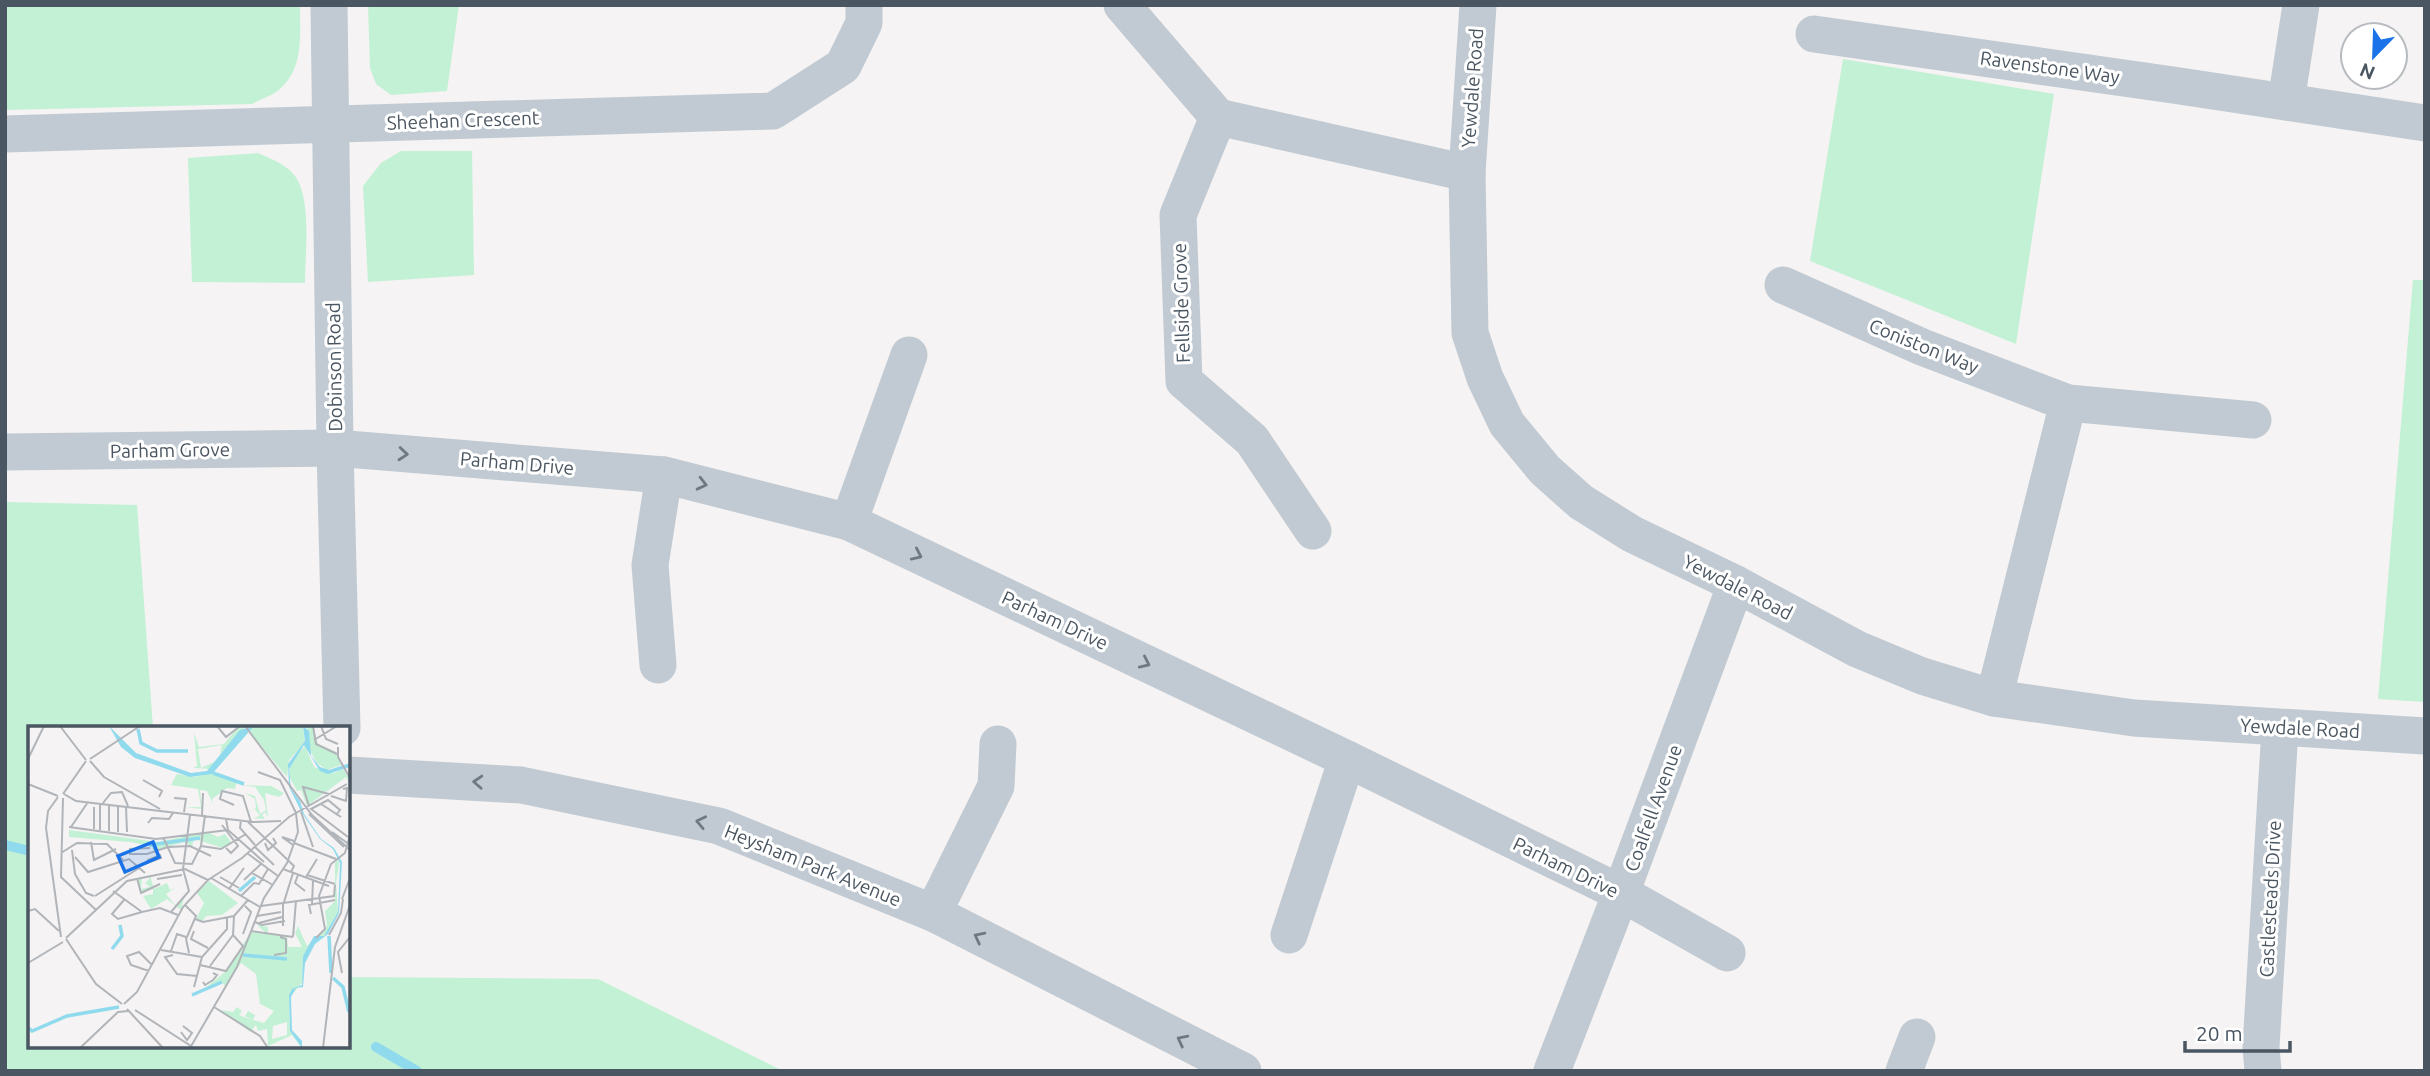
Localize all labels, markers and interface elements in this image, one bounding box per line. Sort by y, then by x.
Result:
north arrow [2339,21,2409,91]
street label: Yewdale Road [1457,27,1487,149]
street label: Ravenstone Way [1979,46,2121,88]
text: N [2357,59,2378,85]
street label: Sheehan Crescent [386,106,540,134]
street label: Fellside Grove [1168,243,1194,363]
street label: Dobinson Road [322,302,346,432]
street label: Coniston Way [1866,314,1982,378]
street label: Parham Grove [110,438,230,462]
one-way arrow [398,446,409,461]
street label: Parham Drive [459,447,575,479]
one-way arrow [696,476,708,490]
one-way arrow [910,546,922,560]
street label: Yewdale Road [1680,550,1796,624]
street label: Parham Drive [998,586,1112,654]
one-way arrow [1138,655,1150,669]
street label: Yewdale Road [2240,714,2360,742]
inset map [28,726,350,1048]
street label: Coalfell Avenue [1620,742,1686,874]
one-way arrow [472,775,483,790]
one-way arrow [695,816,707,831]
street label: Heysham Park Avenue [721,819,905,911]
street label: Castlesteads Drive [2255,820,2285,978]
street label: Parham Drive [1510,832,1622,902]
one-way arrow [974,931,986,945]
scale bar [2185,1010,2290,1054]
text: 20 m [2196,1021,2243,1045]
one-way arrow [1177,1034,1189,1048]

